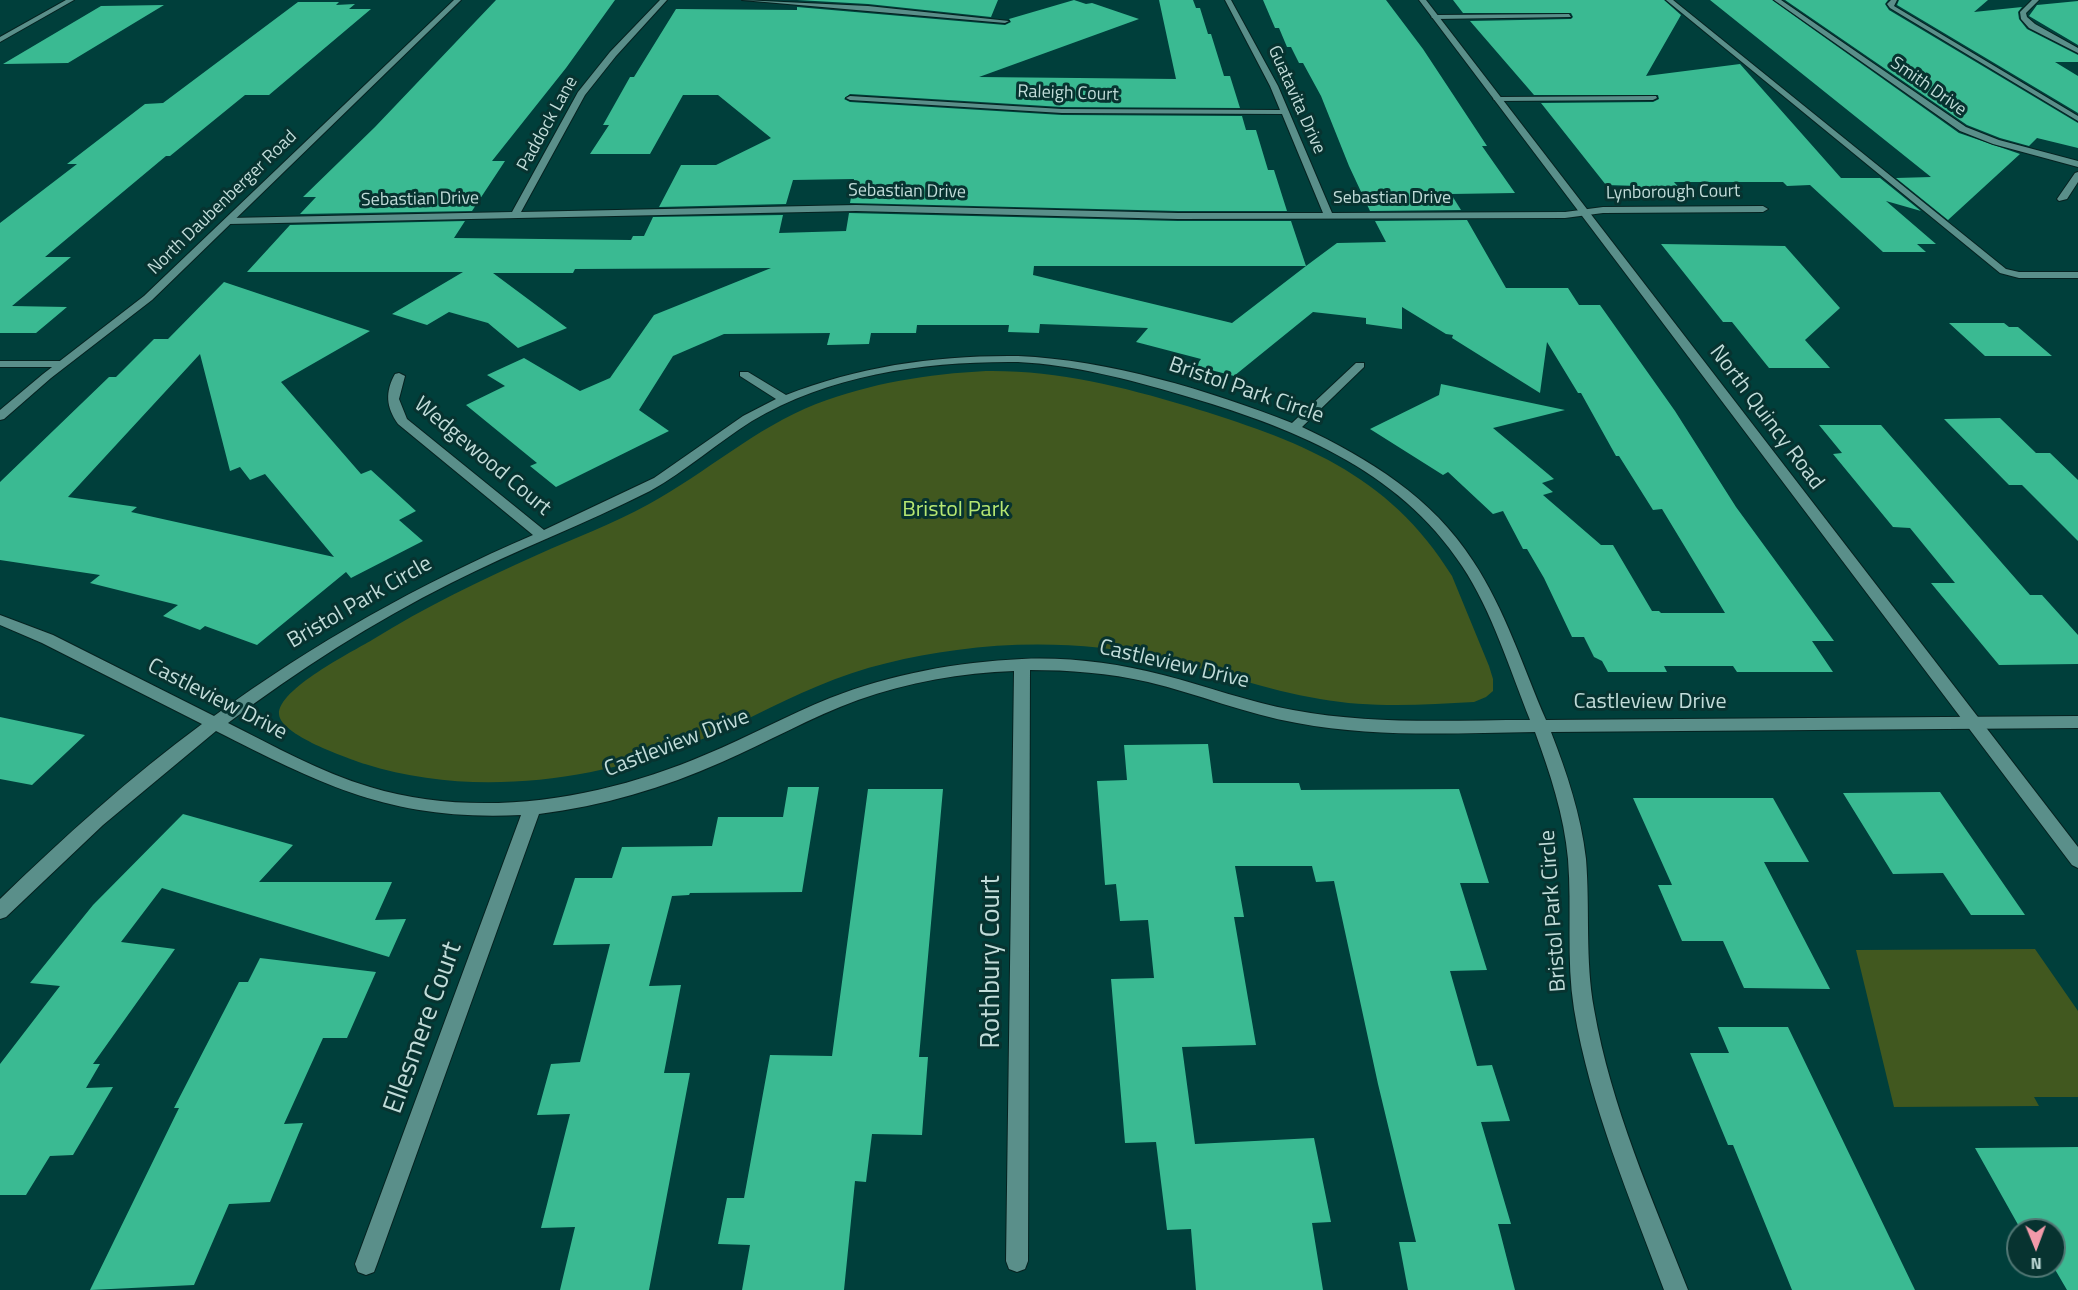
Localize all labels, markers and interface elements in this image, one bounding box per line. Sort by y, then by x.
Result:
street label: Guatavita Drive [1263,43,1329,157]
street label: Smith Drive [1886,53,1970,121]
street label: Paddock Lane [513,73,583,175]
street label: Raleigh Court [1017,81,1119,107]
street label: North Daubenberger Road [144,126,302,280]
street label: Sebastian Drive [848,180,966,204]
street label: Lynborough Court [1606,181,1740,205]
street label: Sebastian Drive [361,188,479,212]
street label: Sebastian Drive [1333,188,1451,210]
street label: North Quincy Road [1703,341,1829,495]
street label: Bristol Park Circle [1165,352,1327,430]
street label: Wedgewood Court [408,392,556,522]
park label: Bristol Park [902,498,1010,524]
street label: Bristol Park Circle [283,551,437,655]
street label: Castleview Drive [1096,635,1252,695]
street label: Castleview Drive [143,653,291,747]
street label: Castleview Drive [1573,690,1727,716]
street label: Castleview Drive [601,704,753,784]
street label: Bristol Park Circle [1535,829,1573,993]
street label: Rothbury Court [976,875,1008,1049]
street label: Ellesmere Court [378,938,470,1118]
north arrow [2006,1218,2066,1278]
text: N [2031,1252,2042,1276]

